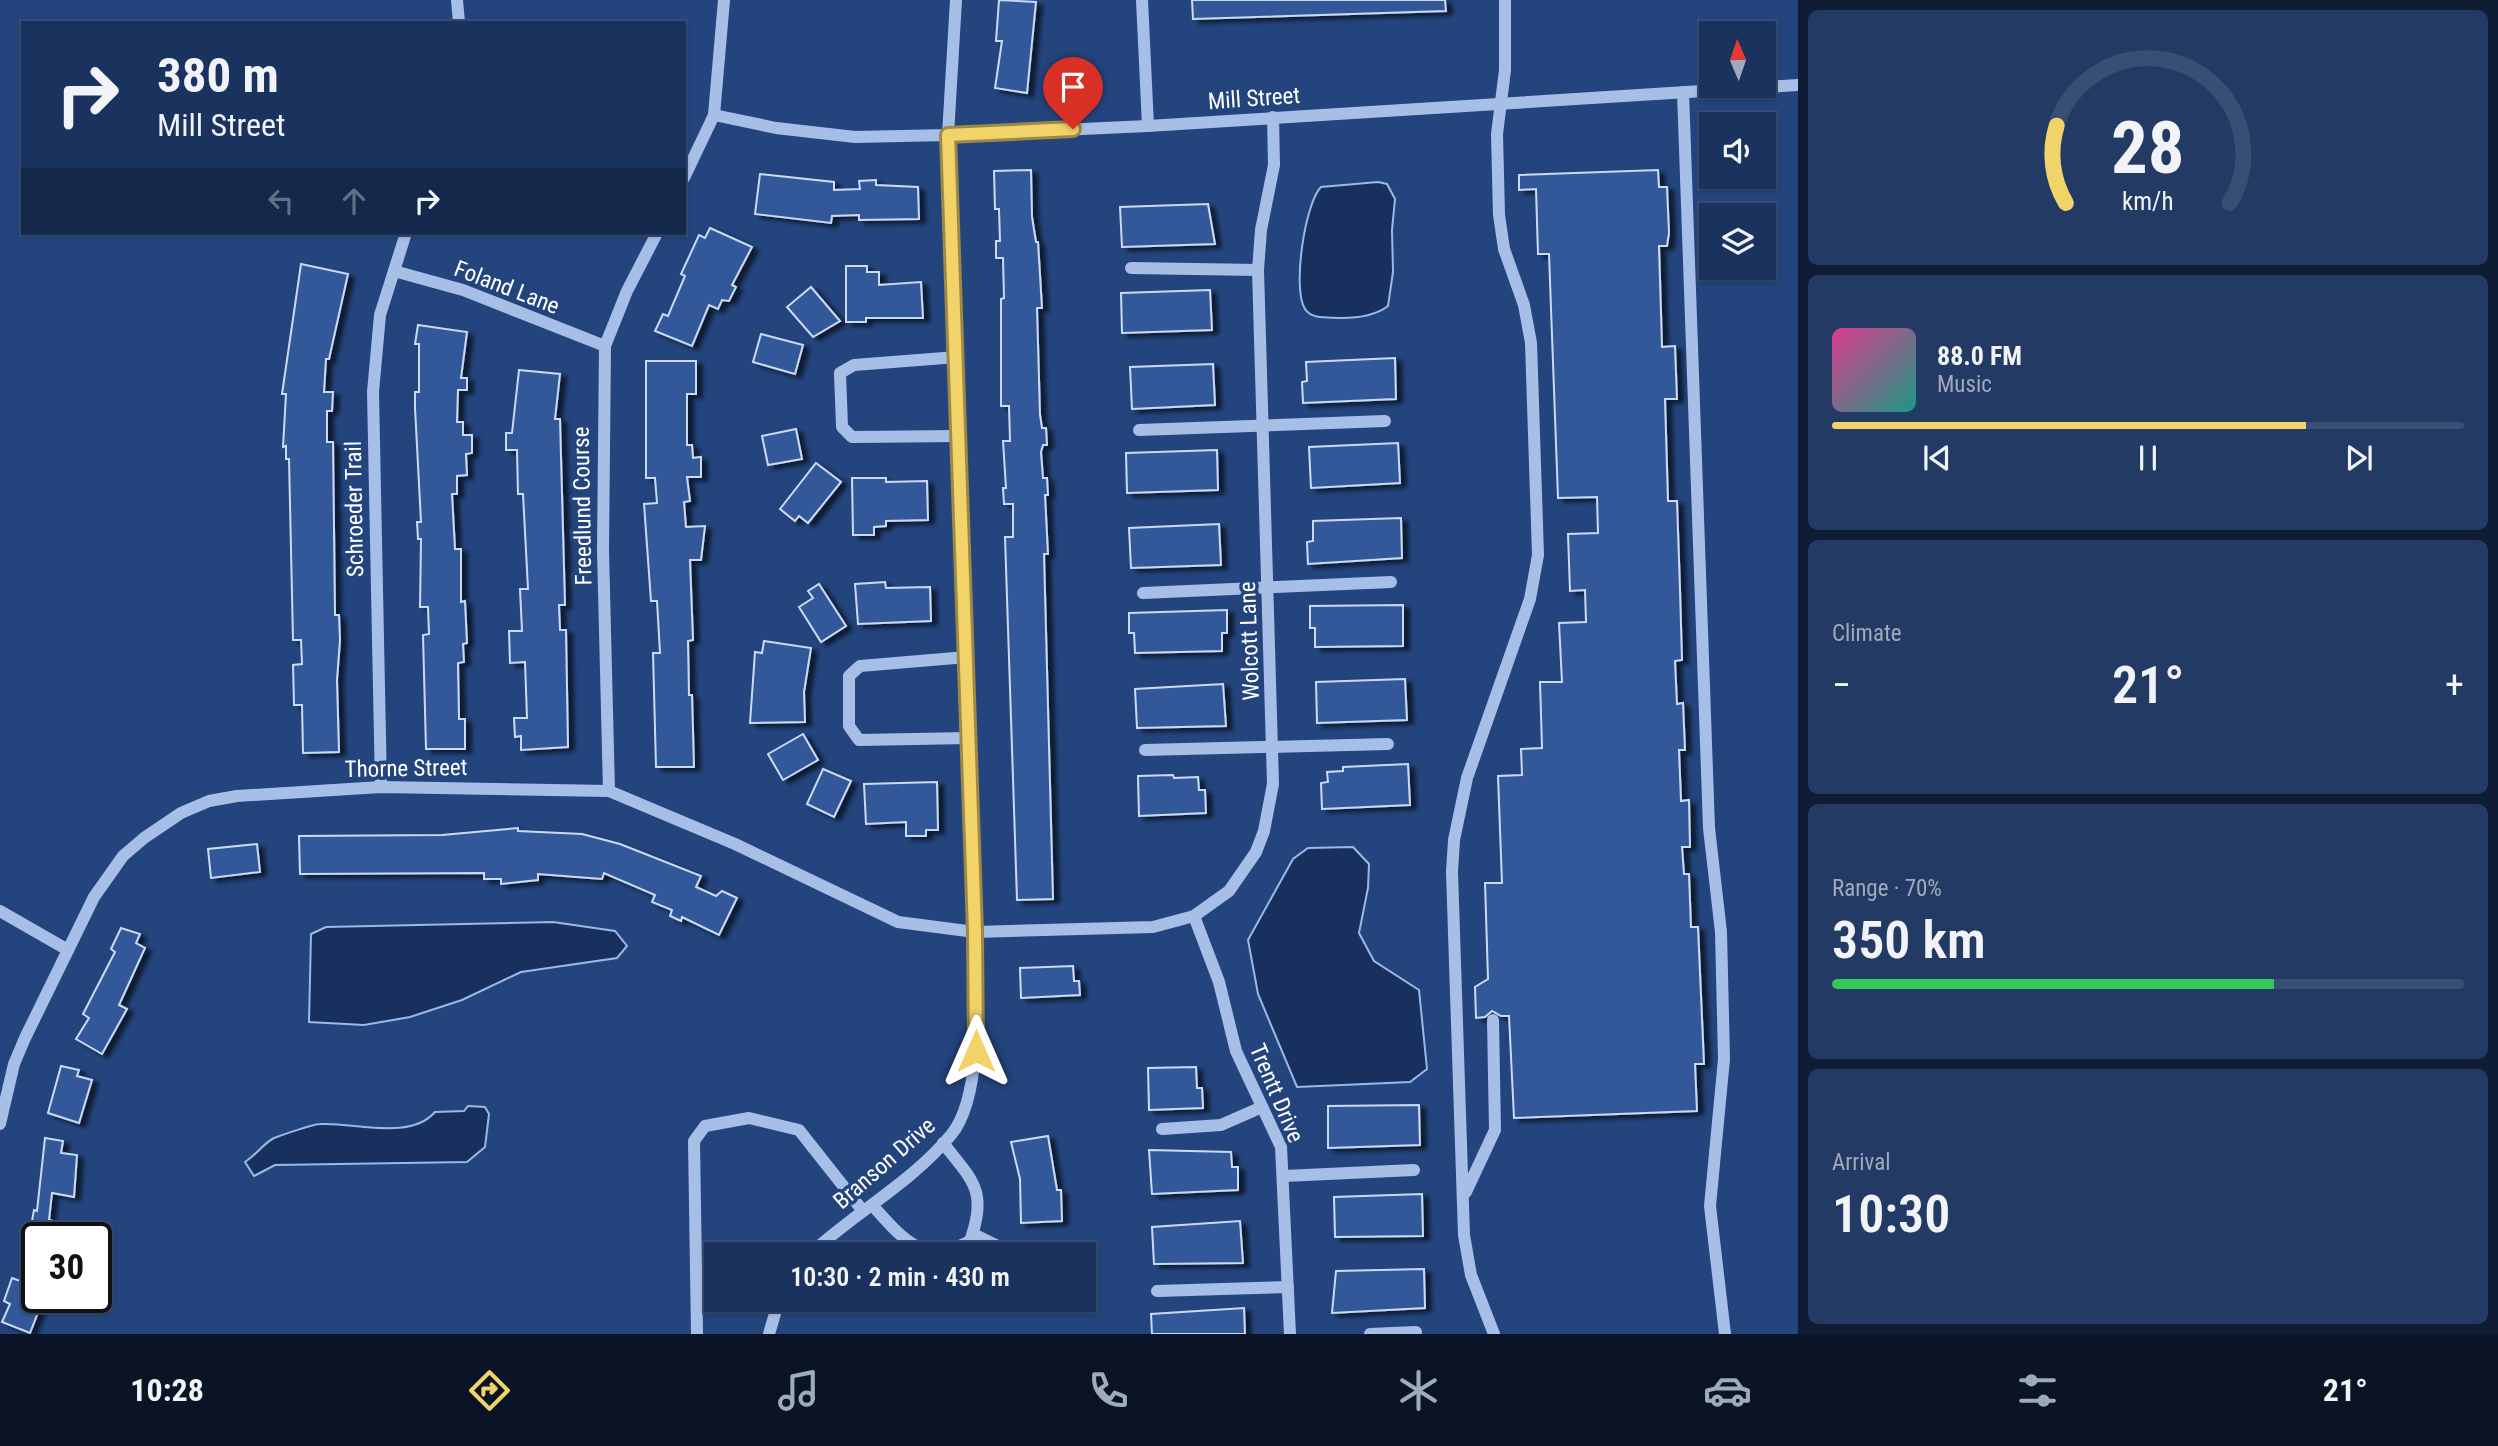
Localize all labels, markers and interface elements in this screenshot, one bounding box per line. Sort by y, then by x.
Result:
north arrow [1699,21,1776,98]
map controls [1699,21,1776,280]
text: 380 m [157,47,279,104]
icon: right [42,49,133,140]
pin [1043,57,1103,129]
icon: arrive [1054,68,1092,106]
street label: Mill Street [1207,82,1301,115]
text: Mill Street [157,106,286,144]
text: 28 [2111,106,2185,192]
button: sound [1699,112,1776,189]
icon: left [262,182,300,220]
icon: ahead [335,182,373,220]
icon: right [408,182,446,220]
text: km/h [2122,187,2174,216]
button: layers [1699,203,1776,280]
street label: Foland Lane [450,255,563,320]
text: 88.0 FM [1937,341,2022,371]
text: Music [1937,371,1992,398]
street label: Freedlund Course [568,426,597,586]
icon: previous [1918,439,1956,477]
icon: pause [2129,439,2167,477]
icon: next [2340,439,2378,477]
street label: Schroeder Trail [340,441,369,577]
street label: Wolcott Lane [1234,581,1265,701]
text: Climate [1832,620,1902,647]
text: 21° [2112,655,2184,716]
text: − [1832,663,1851,707]
text: + [2445,663,2464,707]
street label: Thorne Street [344,754,468,783]
text: Range · 70% [1832,875,1942,902]
text: 350 km [1832,910,1986,971]
position arrow [939,1014,1013,1088]
street label: Trentt Drive [1244,1040,1309,1147]
street label: Branson Drive [828,1112,941,1215]
text: Arrival [1832,1149,1891,1176]
text: 10:30 [1832,1184,1950,1245]
speed limit sign: 30 [21,1222,112,1313]
text: 10:30 · 2 min · 430 m [790,1262,1010,1292]
icon: directions [465,1366,514,1415]
icon: music [774,1366,823,1415]
icon: phone [1084,1366,1133,1415]
icon: climate [1394,1366,1443,1415]
icon: car [1703,1366,1752,1415]
icon: filters [2013,1366,2062,1415]
text: 10:28 [130,1371,204,1409]
text: 21° [2323,1371,2368,1409]

